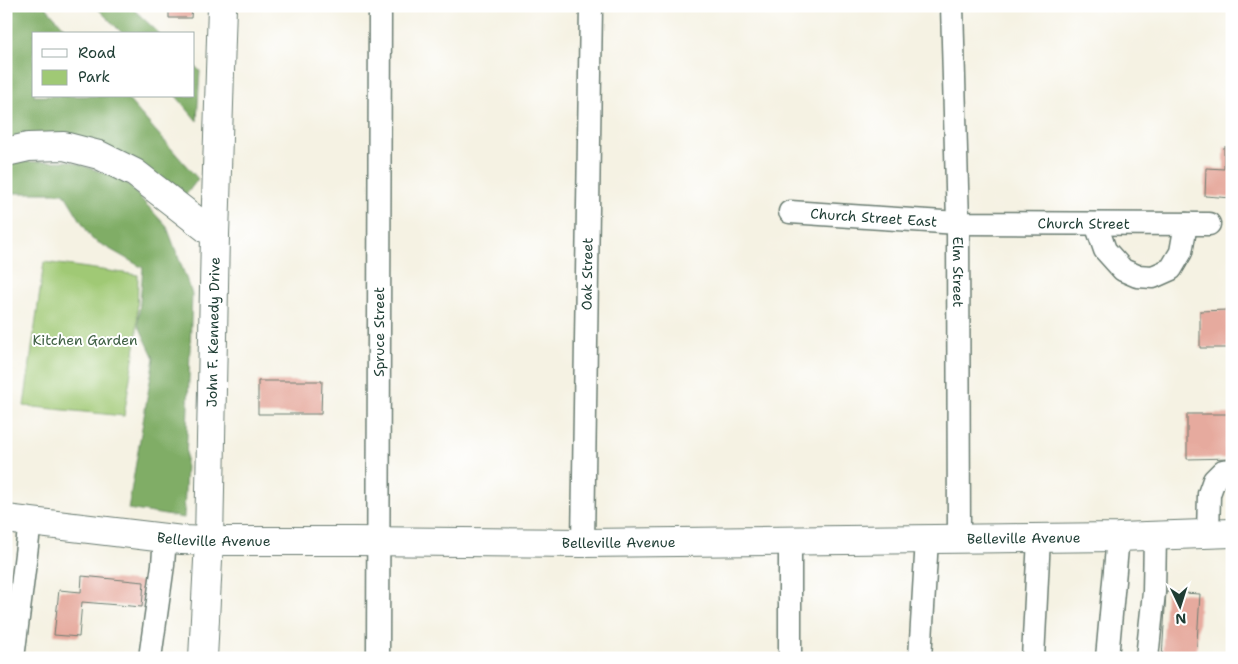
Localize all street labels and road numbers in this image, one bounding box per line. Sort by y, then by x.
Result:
street label: Church Street East [810,204,938,231]
street label: Church Street [1037,214,1130,233]
street label: Elm Street [949,236,967,307]
street label: Oak Street [577,238,597,311]
street label: John F. Kennedy Drive [203,257,224,408]
street label: Spruce Street [370,287,388,377]
street label: Belleville Avenue [156,528,271,550]
street label: Belleville Avenue [967,528,1081,548]
street label: Belleville Avenue [562,533,676,552]

